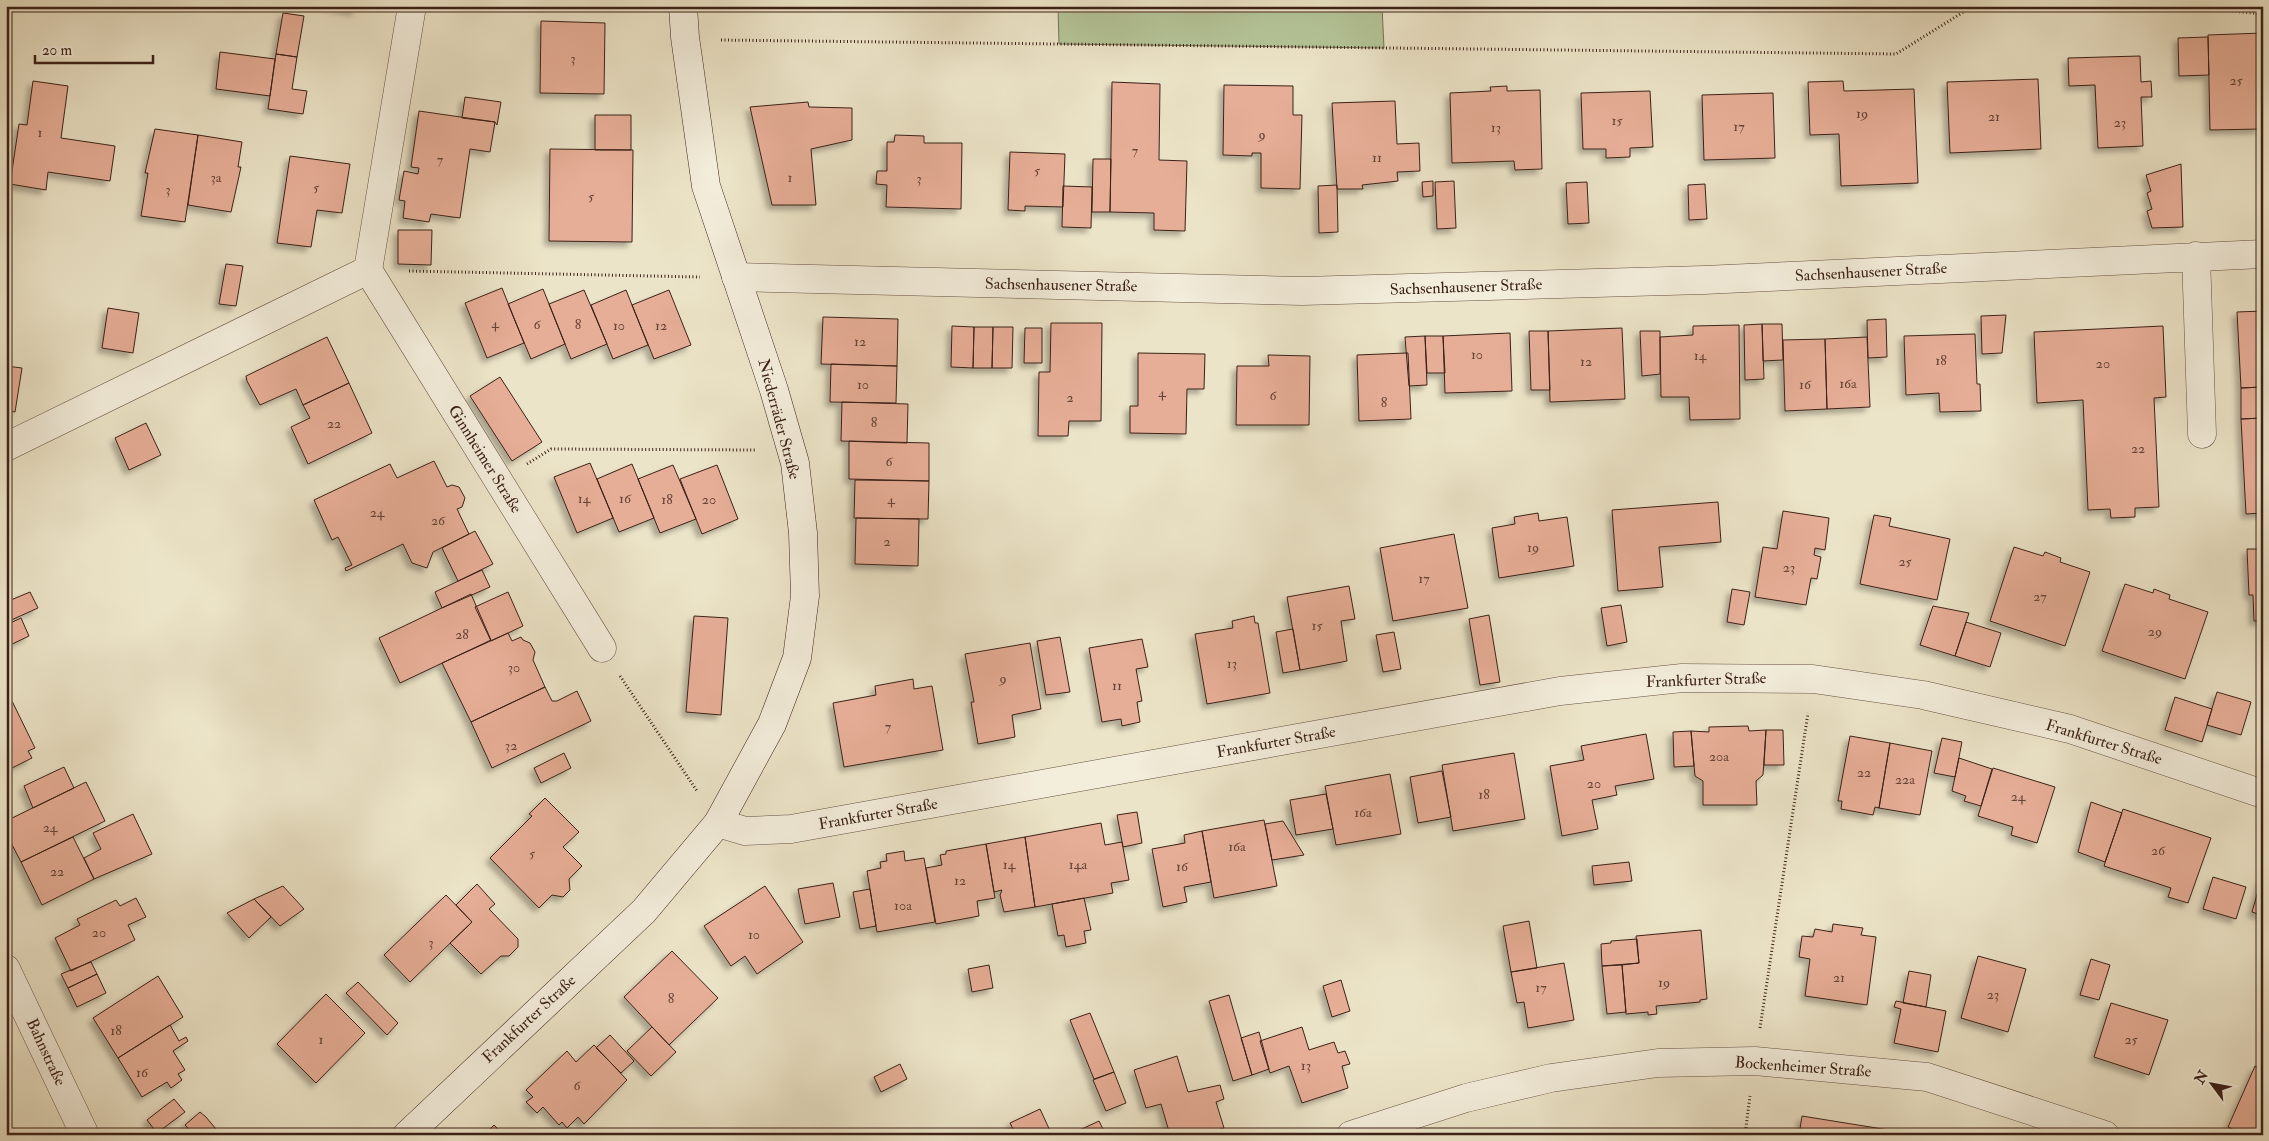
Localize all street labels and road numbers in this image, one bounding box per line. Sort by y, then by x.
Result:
street label: Sachsenhausener Straße [1794,258,1948,286]
street label: Sachsenhausener Straße [985,274,1138,296]
street label: Sachsenhausener Straße [1390,274,1543,300]
street label: Niederräder Straße [753,357,805,482]
street label: Ginnheimer Straße [444,401,526,517]
street label: Frankfurter Straße [1645,668,1767,692]
street label: Frankfurter Straße [2043,715,2165,769]
street label: Frankfurter Straße [1215,722,1337,762]
street label: Frankfurter Straße [817,794,939,834]
street label: Frankfurter Straße [478,970,580,1067]
street label: Bahnstraße [22,1015,70,1089]
street label: Bockenheimer Straße [1734,1052,1872,1082]

